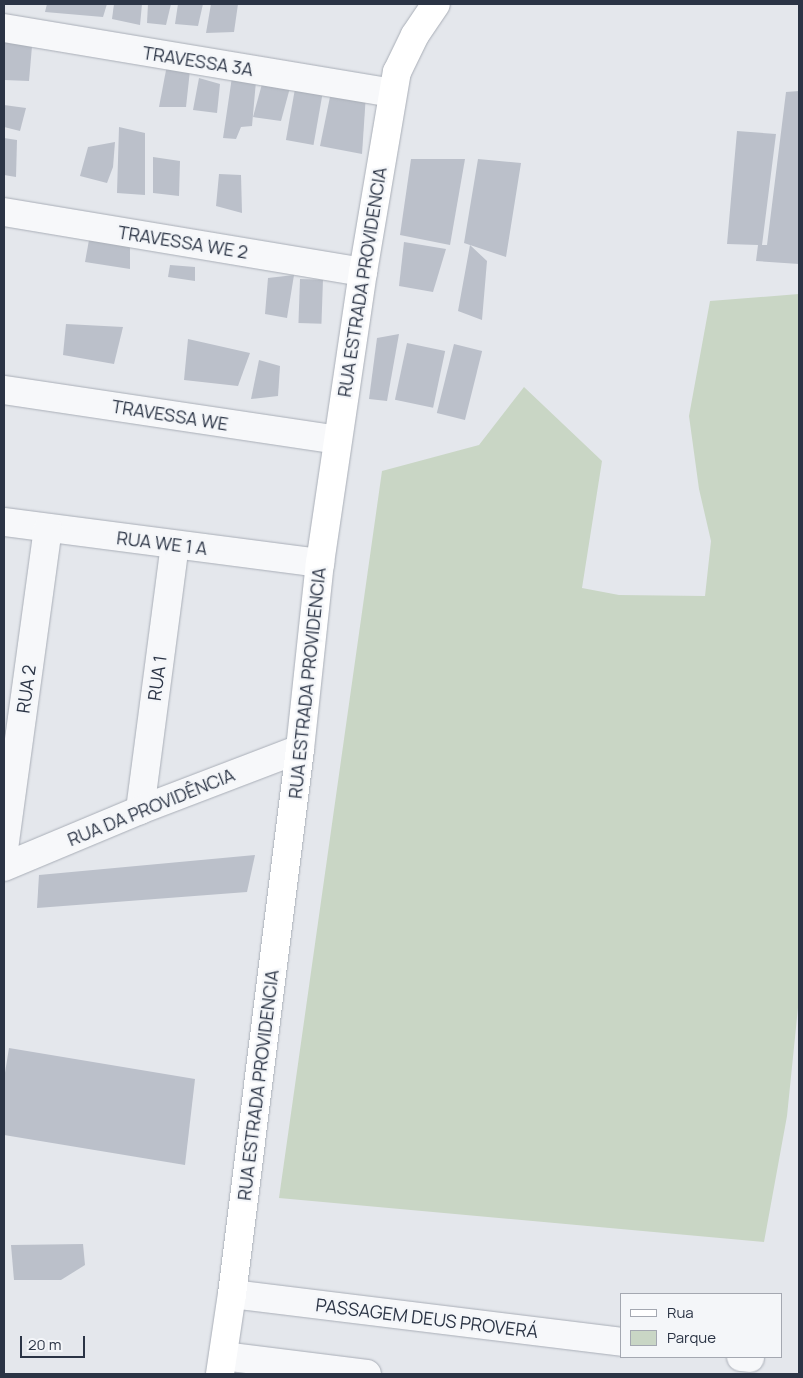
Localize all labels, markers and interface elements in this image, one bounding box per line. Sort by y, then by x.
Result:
street label: TRAVESSA 3A [141,42,255,80]
street label: RUA ESTRADA PROVIDENCIA [333,166,391,398]
street label: TRAVESSA WE 2 [116,221,250,263]
street label: TRAVESSA WE [110,395,230,435]
street label: RUA WE 1 A [115,527,209,559]
street label: RUA ESTRADA PROVIDENCIA [284,566,330,800]
street label: RUA 1 [143,654,171,702]
street label: RUA 2 [12,663,40,715]
street label: RUA DA PROVIDÊNCIA [64,764,238,850]
street label: RUA ESTRADA PROVIDENCIA [233,968,283,1202]
legend [620,1293,783,1358]
street label: PASSAGEM DEUS PROVERÁ [315,1294,539,1342]
text: Rua [667,1302,694,1323]
scale bar [22,1326,88,1358]
text: Parque [667,1327,716,1348]
text: 20 m [28,1334,61,1355]

